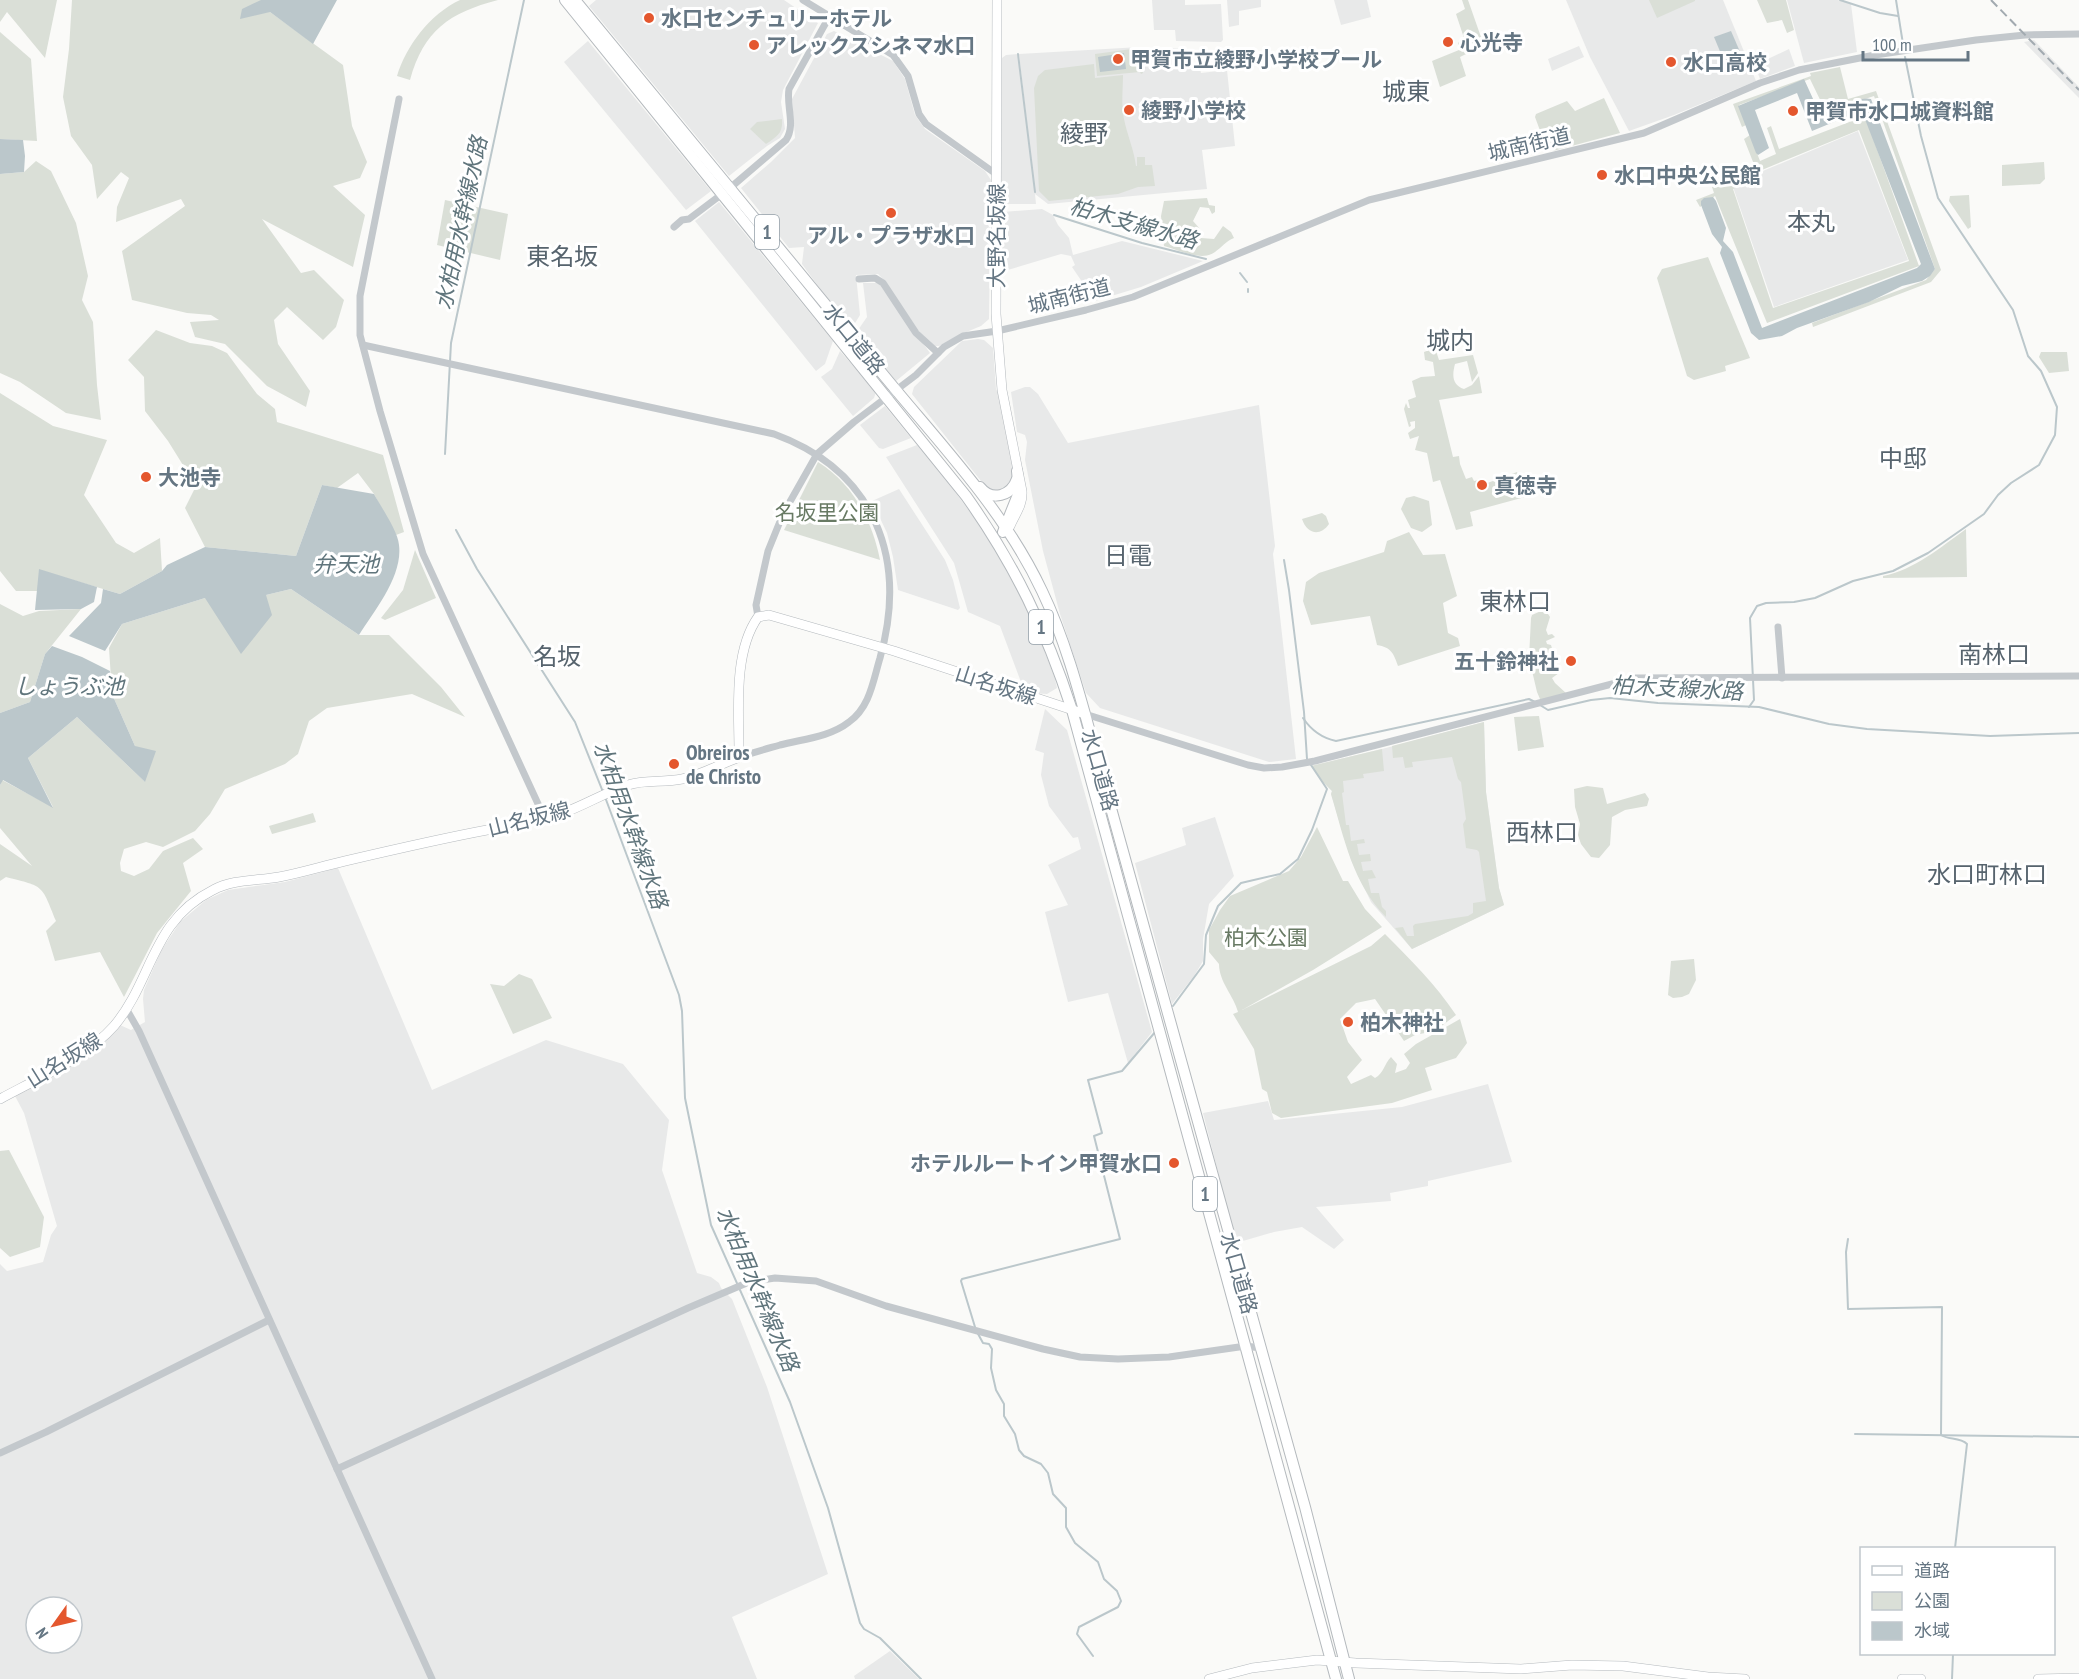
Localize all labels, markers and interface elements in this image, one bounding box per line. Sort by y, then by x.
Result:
place label: 水口センチュリーホテル [661,5,892,32]
marker: 水口センチュリーホテル [642,11,656,25]
scale bar [1863,24,1968,62]
place label: 心光寺 [1460,29,1523,56]
place label: アレックスシネマ水口 [766,32,975,59]
text: 100 m [1872,33,1912,56]
marker: 心光寺 [1441,35,1455,49]
marker: アレックスシネマ水口 [747,38,761,52]
place label: 甲賀市立綾野小学校プール [1130,46,1382,73]
place label: 水口高校 [1683,49,1767,76]
marker: 甲賀市立綾野小学校プール [1111,52,1125,66]
marker: 水口高校 [1664,55,1678,69]
district label: 城東 [1382,76,1430,107]
place label: 綾野小学校 [1141,97,1246,124]
place label: 甲賀市水口城資料館 [1805,98,1994,125]
marker: 綾野小学校 [1122,103,1136,117]
marker: 甲賀市水口城資料館 [1786,104,1800,118]
district label: 綾野 [1060,118,1108,149]
street label: 城南街道 [1485,121,1573,167]
water label: 水柏用水幹線水路 [429,132,493,312]
place label: 水口中央公民館 [1614,162,1761,189]
marker: 水口中央公民館 [1595,168,1609,182]
street label: 大野名坂線 [983,184,1010,289]
water label: 柏木支線水路 [1067,191,1203,255]
marker: アル・プラザ水口 [884,206,898,220]
district label: 本丸 [1787,206,1835,237]
road number: 1 [755,215,779,249]
place label: アル・プラザ水口 [807,222,975,249]
district label: 東名坂 [526,241,598,272]
street label: 城南街道 [1025,273,1113,319]
street label: 水口道路 [817,298,891,380]
district label: 城内 [1426,325,1474,356]
district label: 中邸 [1879,443,1927,474]
place label: 大池寺 [158,464,221,491]
marker: 大池寺 [139,470,153,484]
place label: 真徳寺 [1494,472,1557,499]
marker: 真徳寺 [1475,478,1489,492]
park label: 名坂里公園 [775,499,880,526]
district label: 日電 [1104,540,1152,571]
water label: 弁天池 [313,550,381,578]
district label: 東林口 [1479,586,1551,617]
road number: 1 [1029,610,1053,644]
district label: 南林口 [1958,639,2030,670]
district label: 名坂 [533,641,581,672]
place label: 五十鈴神社 [1454,648,1559,675]
marker: 五十鈴神社 [1564,654,1578,668]
street label: 山名坂線 [952,659,1040,711]
water label: 柏木支線水路 [1610,671,1746,706]
water label: しょうぶ池 [14,672,126,700]
street label: 水口道路 [1075,726,1125,814]
water label: 水柏用水幹線水路 [588,738,675,914]
place label: Obreiros de Christo [686,739,761,790]
marker: Obreiros de Christo [667,757,681,771]
street label: 山名坂線 [485,796,573,842]
district label: 西林口 [1506,817,1578,848]
district label: 水口町林口 [1927,859,2047,890]
park label: 柏木公園 [1224,924,1308,951]
place label: 柏木神社 [1360,1009,1444,1036]
marker: 柏木神社 [1341,1015,1355,1029]
street label: 山名坂線 [21,1026,107,1094]
place label: ホテルルートイン甲賀水口 [910,1150,1162,1177]
marker: ホテルルートイン甲賀水口 [1167,1156,1181,1170]
road number: 1 [1193,1177,1217,1211]
water label: 水柏用水幹線水路 [711,1203,806,1377]
street label: 水口道路 [1214,1229,1264,1317]
legend [1860,1547,2055,1655]
text: 道路 [1914,1559,1950,1582]
text: 公園 [1914,1589,1950,1612]
north arrow [24,1595,84,1655]
text: 水域 [1914,1619,1950,1642]
text: N [31,1624,52,1643]

